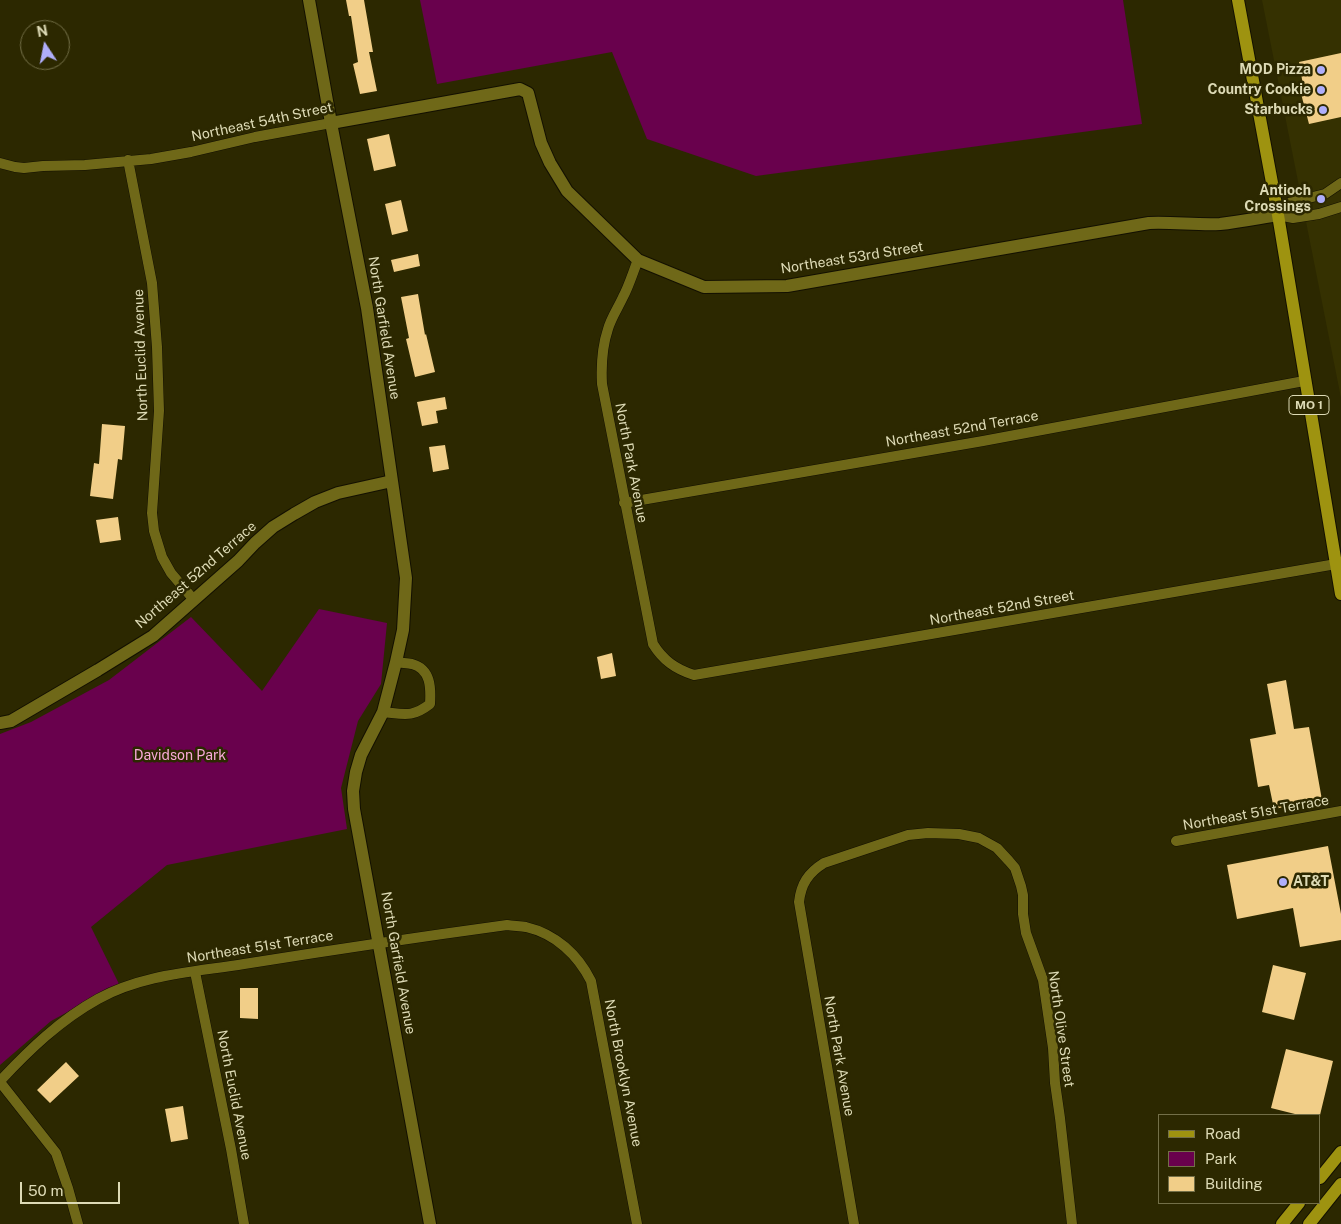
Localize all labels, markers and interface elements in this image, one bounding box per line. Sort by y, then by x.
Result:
north arrow [20,20,70,70]
text: N [35,22,49,40]
place label: MOD Pizza [1239,62,1311,78]
marker: MOD Pizza [1315,64,1327,76]
place label: Country Cookie [1208,82,1311,98]
marker: Country Cookie [1315,84,1327,96]
street label: Northeast 54th Street [190,99,334,145]
place label: Starbucks [1244,102,1313,118]
marker: Starbucks [1317,104,1329,116]
place label: Antioch Crossings [1244,183,1311,216]
marker: Antioch Crossings [1315,193,1327,205]
street label: Northeast 53rd Street [779,238,925,278]
street label: North Garfield Avenue [364,255,404,401]
street label: North Euclid Avenue [130,289,152,421]
road number: MO 1 [1289,396,1329,414]
street label: North Park Avenue [611,402,651,524]
street label: Northeast 52nd Terrace [884,407,1040,451]
street label: Northeast 52nd Terrace [132,518,260,632]
street label: Northeast 52nd Street [928,587,1076,629]
park label: Davidson Park [134,748,226,764]
street label: Northeast 51st Terrace [1182,792,1330,834]
place label: AT&T [1293,874,1329,890]
marker: AT&T [1277,876,1289,888]
street label: North Garfield Avenue [377,890,419,1036]
street label: Northeast 51st Terrace [186,927,334,967]
street label: North Olive Street [1045,970,1077,1088]
street label: North Park Avenue [820,995,858,1117]
street label: North Brooklyn Avenue [600,998,646,1148]
street label: North Euclid Avenue [213,1028,255,1162]
legend [1158,1114,1321,1204]
text: Road [1205,1125,1241,1142]
text: Park [1205,1150,1237,1167]
scale bar [22,1172,122,1204]
text: Building [1205,1175,1263,1192]
text: 50 m [28,1182,63,1199]

